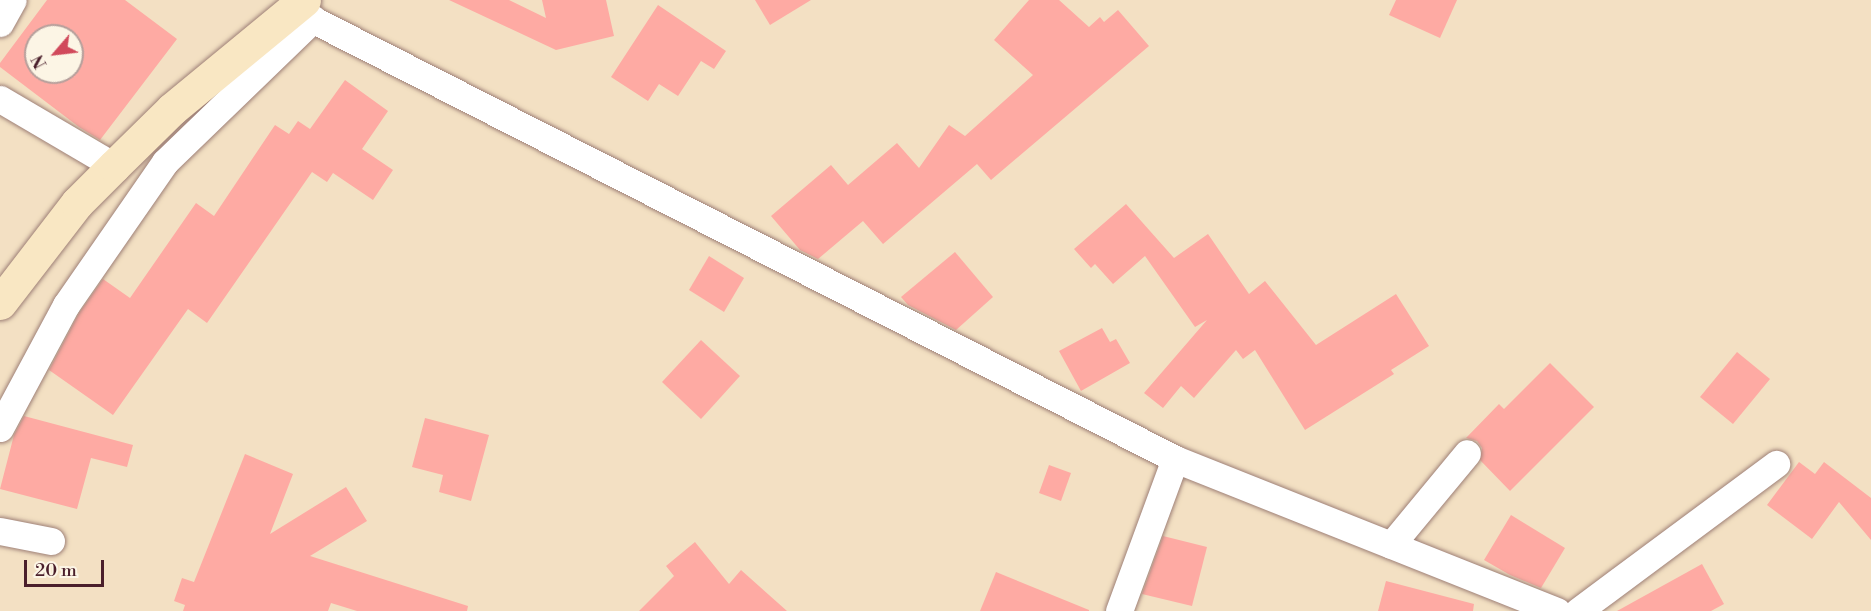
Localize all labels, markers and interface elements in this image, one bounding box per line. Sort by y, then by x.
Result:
north arrow [24,24,84,84]
text: N [28,51,52,72]
scale bar [27,548,106,586]
text: 20 m [35,559,77,582]

